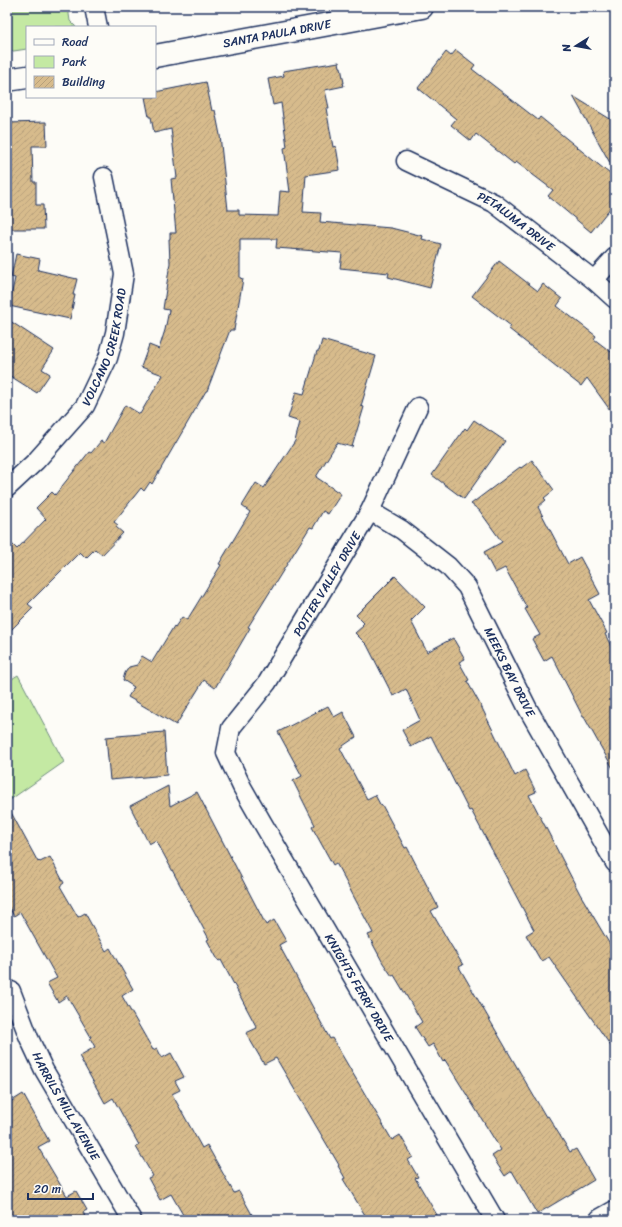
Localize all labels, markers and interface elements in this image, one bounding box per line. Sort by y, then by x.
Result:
street label: SANTA PAULA DRIVE [221,13,334,54]
legend [26,26,156,98]
north arrow [556,26,596,66]
text: Road [62,31,89,53]
text: N [557,42,577,54]
text: Park [62,51,87,73]
text: Building [62,71,105,93]
street label: PETALUMA DRIVE [473,186,561,258]
street label: VOLCANO CREEK ROAD [76,287,133,410]
street label: POTTER VALLEY DRIVE [287,526,368,641]
street label: MEEKS BAY DRIVE [478,623,542,722]
street label: KNIGHTS FERRY DRIVE [318,929,400,1047]
street label: HARRILS MILL AVENUE [26,1048,107,1166]
scale bar [28,1175,93,1201]
text: 20 m [34,1178,61,1200]

